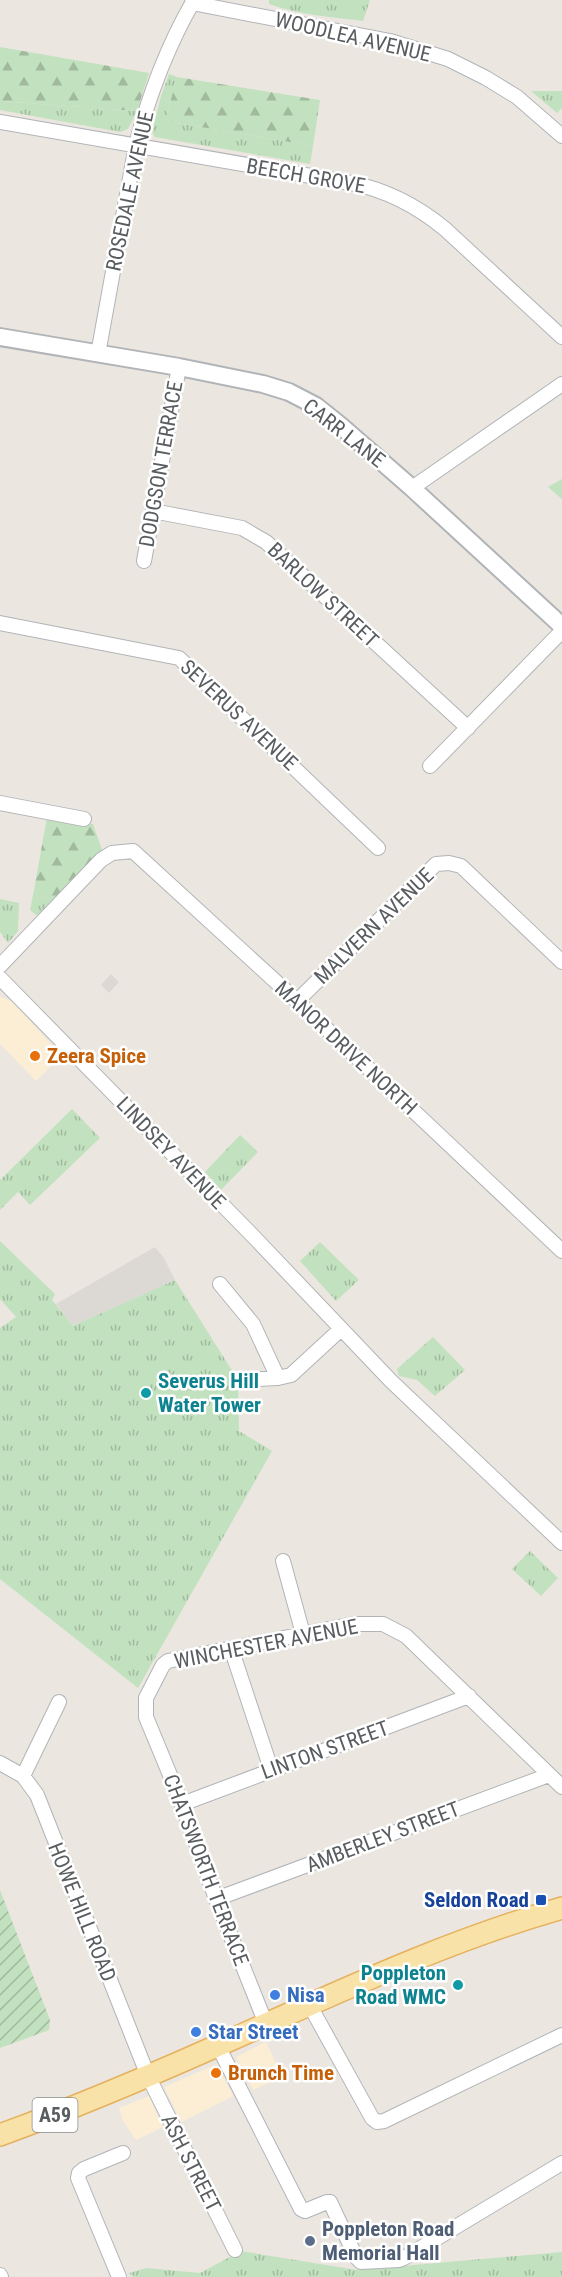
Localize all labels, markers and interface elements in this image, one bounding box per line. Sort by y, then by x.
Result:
street label: WOODLEA AVENUE [273,7,433,67]
street label: ROSEDALE AVENUE [101,109,159,273]
street label: BEECH GROVE [245,154,367,198]
street label: DODGSON TERRACE [135,379,187,549]
street label: CARR LANE [298,394,390,472]
street label: BARLOW STREET [263,538,383,652]
street label: SEVERUS AVENUE [176,655,302,775]
street label: MALVERN AVENUE [309,863,439,989]
street label: MANOR DRIVE NORTH [270,976,422,1120]
place label: Zeera Spice [47,1044,146,1068]
marker: Zeera Spice [28,1049,42,1063]
street label: LINDSEY AVENUE [112,1092,230,1214]
place label: Severus Hill Water Tower [158,1369,261,1417]
marker: Severus Hill Water Tower [139,1386,153,1400]
street label: WINCHESTER AVENUE [172,1614,360,1674]
street label: LINTON STREET [258,1716,392,1784]
street label: CHATSWORTH TERRACE [158,1771,254,1969]
street label: AMBERLEY STREET [303,1797,463,1877]
street label: HOWE HILL ROAD [43,1839,121,1985]
place label: Seldon Road [424,1888,529,1912]
marker: Seldon Road [534,1893,548,1907]
place label: Poppleton Road WMC [355,1961,446,2009]
marker: Poppleton Road WMC [451,1978,465,1992]
place label: Nisa [287,1983,325,2007]
marker: Nisa [268,1988,282,2002]
place label: Star Street [208,2020,299,2044]
marker: Star Street [189,2025,203,2039]
place label: Brunch Time [228,2061,334,2085]
marker: Brunch Time [209,2066,223,2080]
road number: A59 [32,2098,78,2132]
street label: ASH STREET [156,2110,226,2216]
place label: Poppleton Road Memorial Hall [322,2217,455,2265]
marker: Poppleton Road Memorial Hall [303,2234,317,2248]

